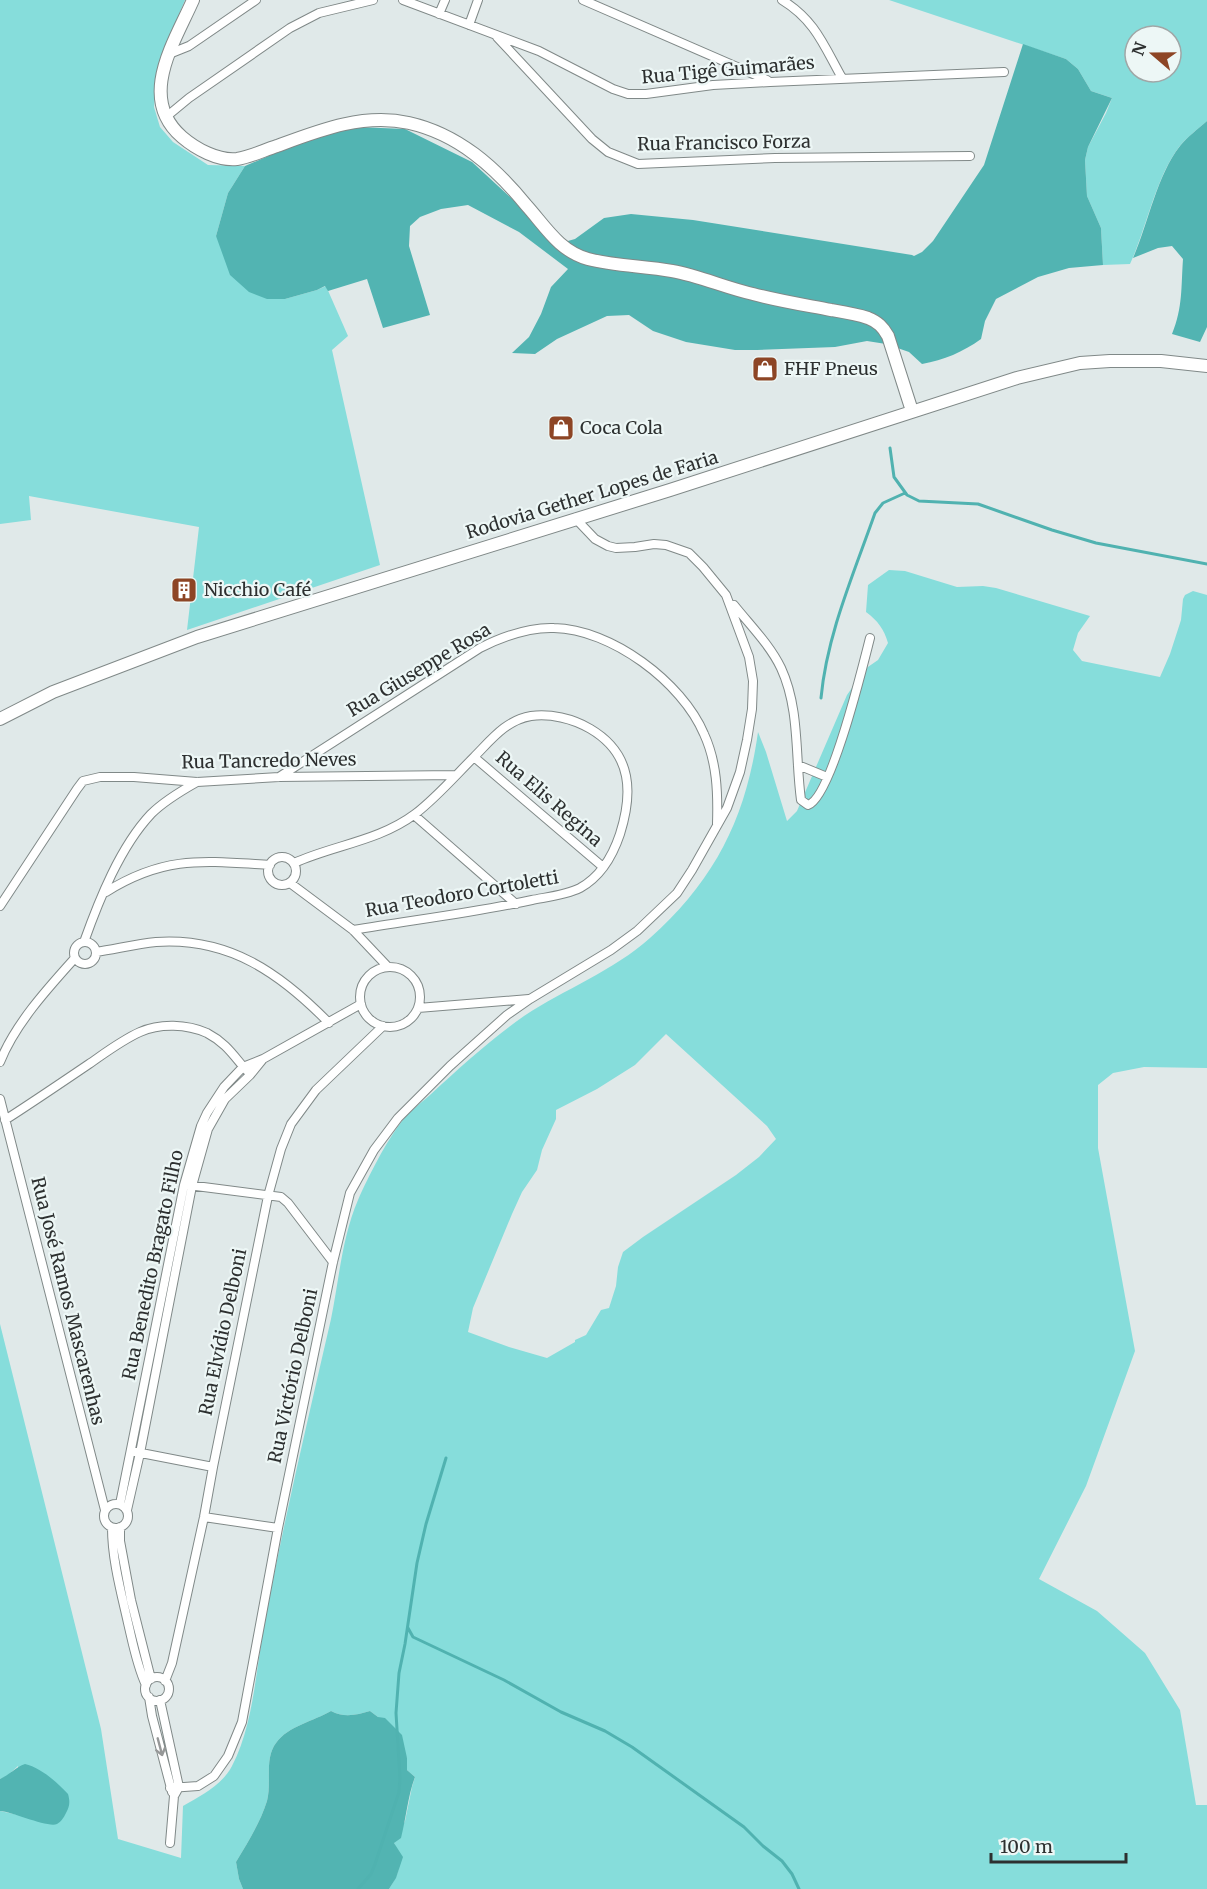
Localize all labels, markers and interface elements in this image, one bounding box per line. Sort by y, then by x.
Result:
north arrow [1123,24,1183,84]
text: N [1127,39,1151,58]
street label: Rua Tigê Guimarães [640,50,816,89]
street label: Rua Francisco Forza [637,129,811,156]
shop icon: FHF Pneus [750,354,780,384]
place label: FHF Pneus [784,357,878,380]
shop icon: Coca Cola [546,413,576,443]
place label: Coca Cola [580,416,663,439]
street label: Rodovia Gether Lopes de Faria [463,445,721,544]
building icon: Nicchio Café [169,575,199,605]
place label: Nicchio Café [204,578,311,601]
street label: Rua Giuseppe Rosa [343,617,495,722]
street label: Rua Elis Regina [491,746,608,851]
street label: Rua Tancredo Neves [181,747,357,774]
street label: Rua Teodoro Cortoletti [363,865,561,922]
street label: Rua Benedito Bragato Filho [117,1148,188,1382]
street label: Rua José Ramos Mascarenhas [27,1174,111,1427]
street label: Rua Elvídio Delboni [194,1246,251,1417]
street label: Rua Victório Delboni [263,1286,322,1465]
one-way arrow [154,1737,166,1756]
scale bar [991,1826,1126,1864]
text: 100 m [1000,1835,1053,1858]

